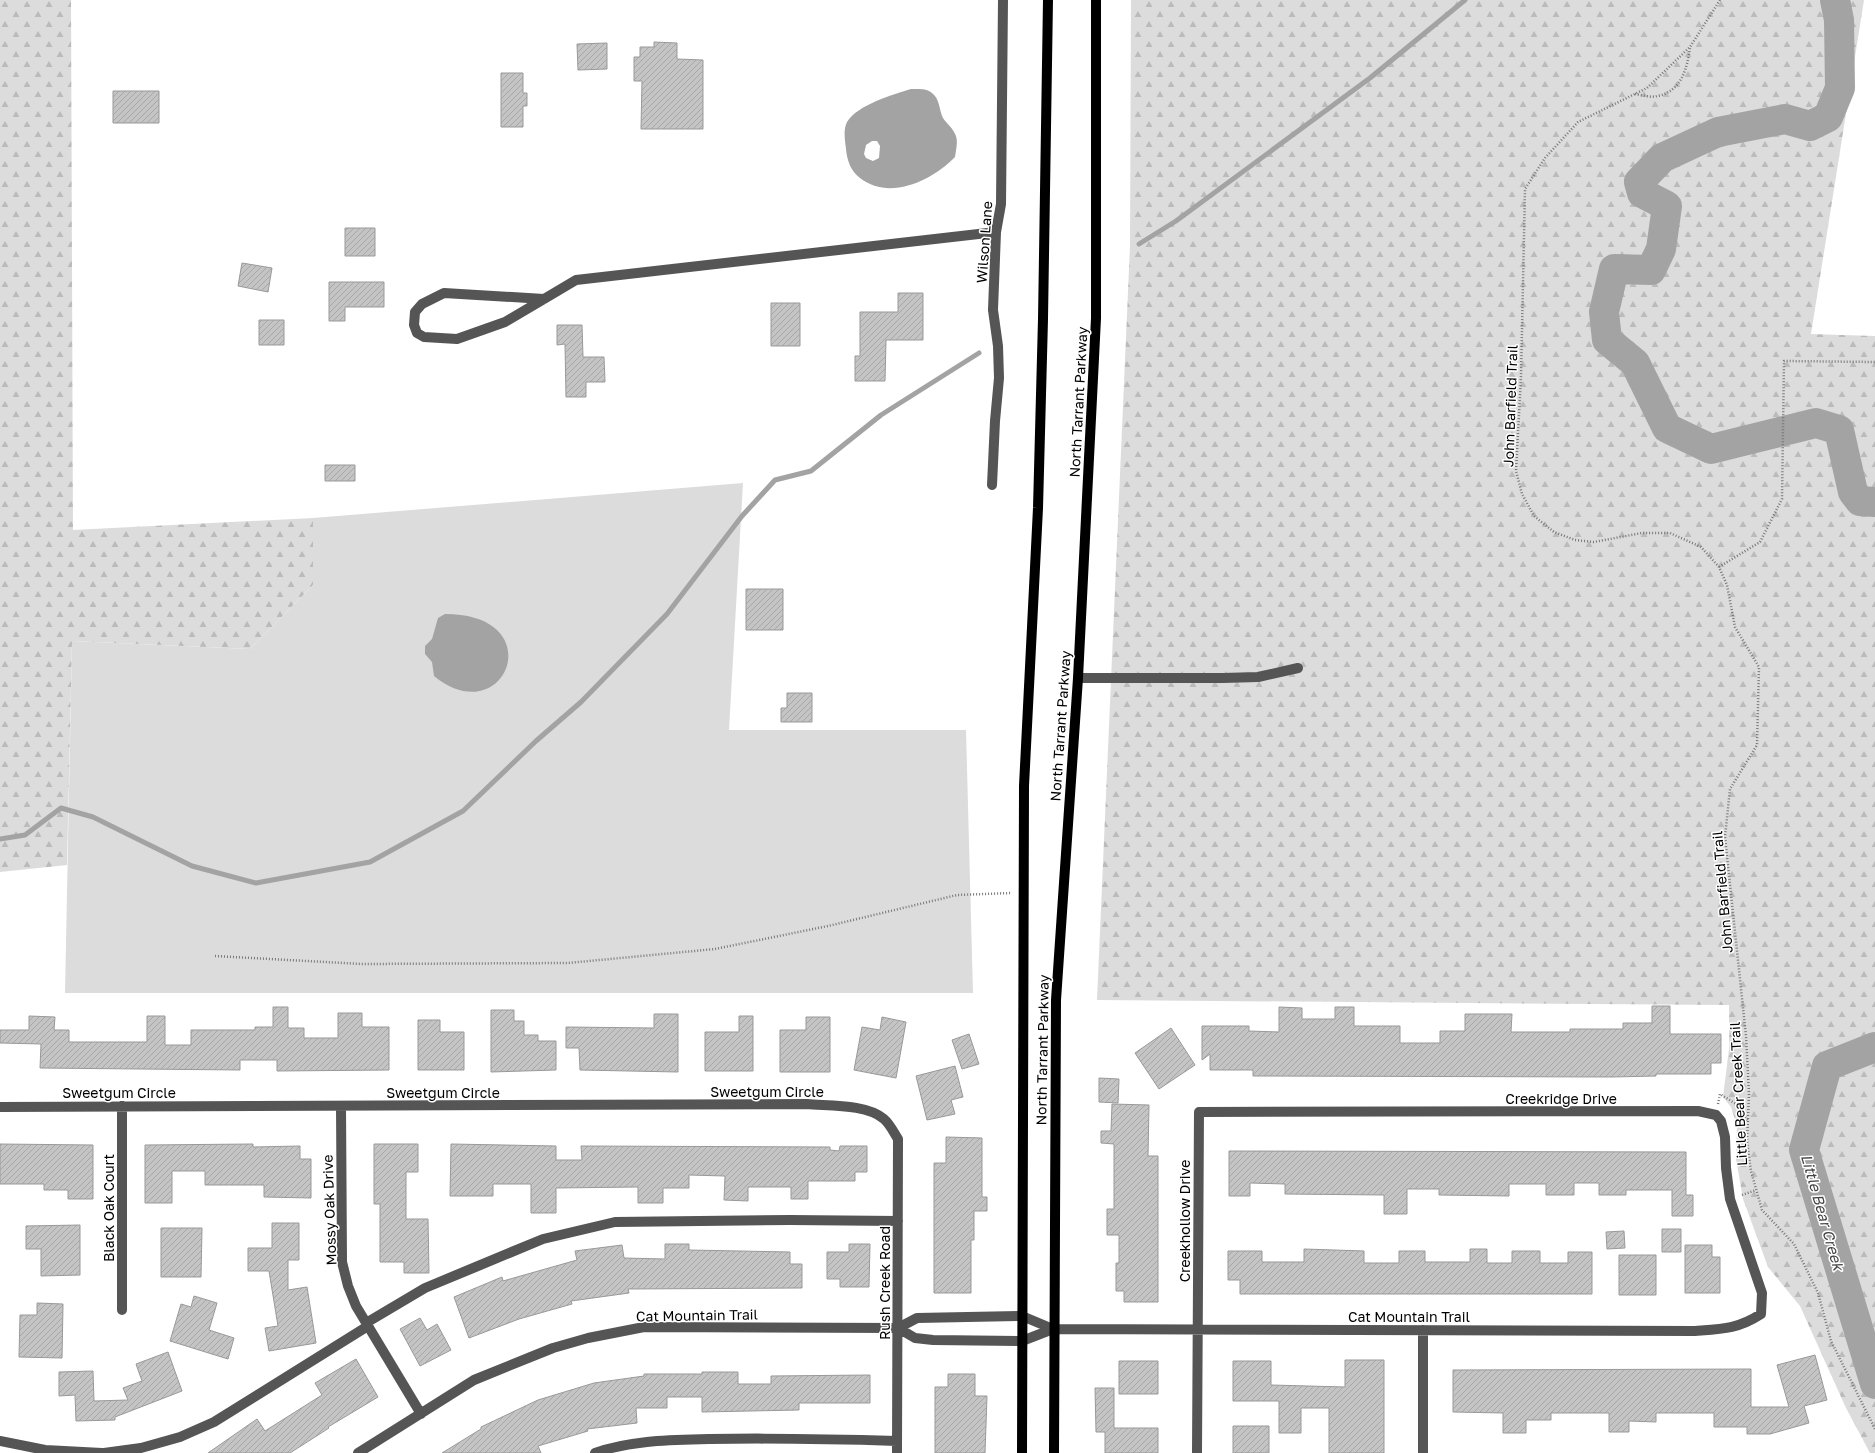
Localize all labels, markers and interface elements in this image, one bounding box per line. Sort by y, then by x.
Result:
street label: Wilson Lane [973,200,995,284]
street label: North Tarrant Parkway [1066,326,1090,478]
street label: John Barfield Trail [1499,345,1521,467]
street label: North Tarrant Parkway [1046,650,1074,802]
street label: John Barfield Trail [1708,830,1736,954]
street label: North Tarrant Parkway [1032,974,1052,1126]
street label: Little Bear Creek Trail [1726,1021,1750,1167]
street label: Sweetgum Circle [710,1083,824,1100]
street label: Sweetgum Circle [62,1084,176,1101]
street label: Sweetgum Circle [386,1084,500,1101]
street label: Creekridge Drive [1505,1090,1617,1107]
water label: Little Bear Creek [1798,1152,1849,1274]
street label: Black Oak Court [100,1154,117,1262]
street label: Mossy Oak Drive [319,1154,339,1266]
street label: Creekhollow Drive [1176,1160,1193,1282]
street label: Rush Creek Road [876,1226,893,1340]
street label: Cat Mountain Trail [636,1305,758,1325]
street label: Cat Mountain Trail [1348,1308,1470,1325]

